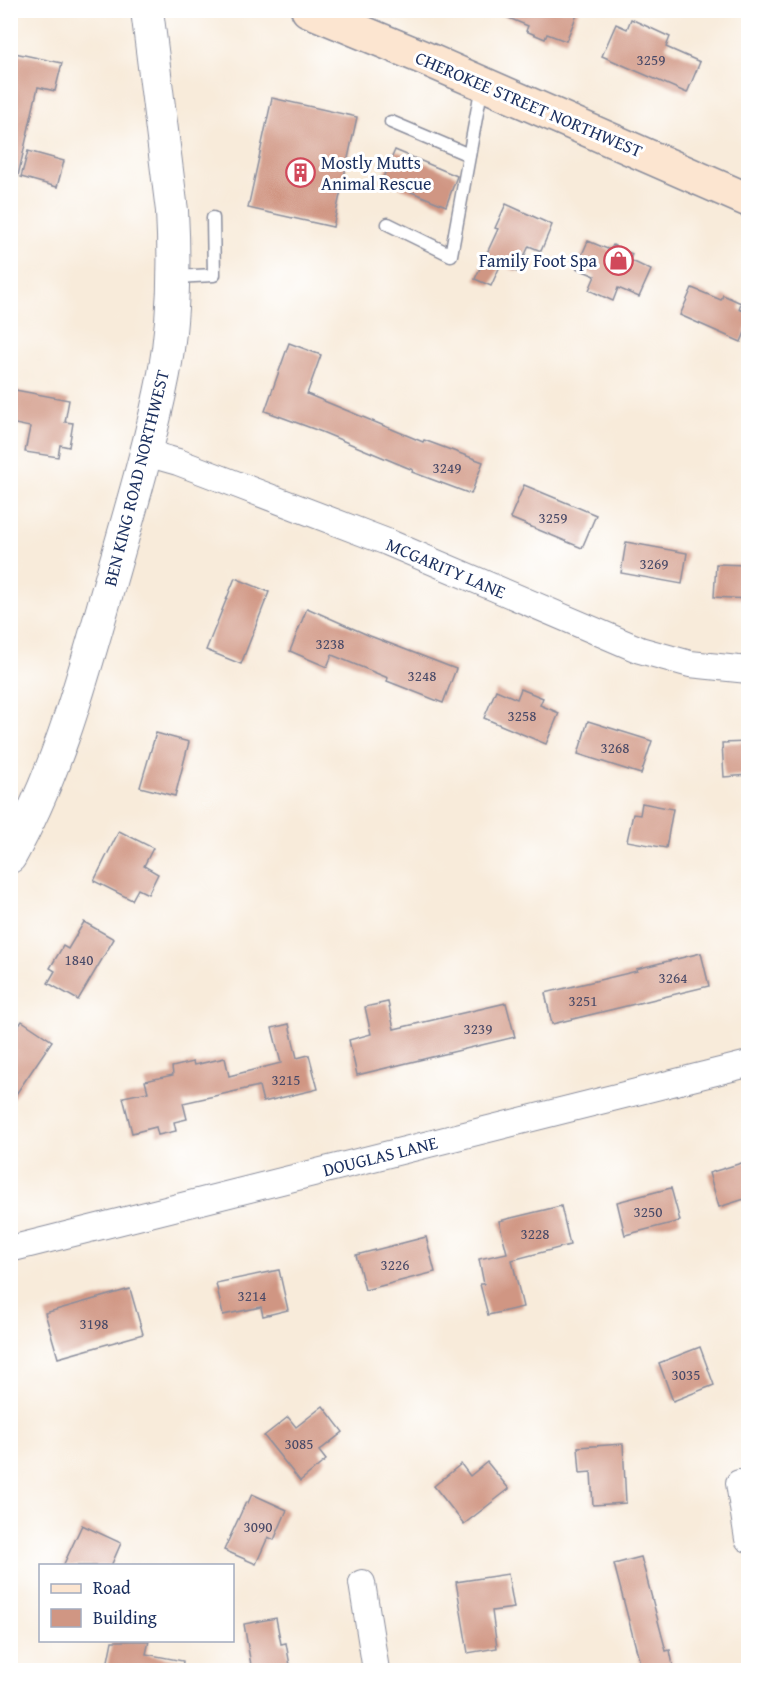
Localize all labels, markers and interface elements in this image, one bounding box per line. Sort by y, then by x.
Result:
street label: CHEROKEE STREET NORTHWEST [411,44,647,164]
house number: 3259 [637,49,665,70]
place label: Mostly Mutts Animal Rescue [321,149,431,197]
building icon: Mostly Mutts Animal Rescue [284,156,316,188]
shop icon: Family Foot Spa [602,244,634,276]
place label: Family Foot Spa [479,247,597,274]
street label: BEN KING ROAD NORTHWEST [96,367,176,589]
house number: 3249 [433,457,461,478]
house number: 3259 [539,507,567,528]
street label: MCGARITY LANE [382,531,510,605]
house number: 3269 [640,553,668,574]
house number: 3238 [316,633,344,654]
house number: 3248 [408,665,436,686]
house number: 3258 [508,705,536,726]
house number: 3268 [601,737,629,758]
house number: 1840 [65,949,93,970]
house number: 3264 [659,967,687,988]
house number: 3251 [569,990,597,1011]
house number: 3239 [464,1018,492,1039]
house number: 3215 [272,1069,300,1090]
street label: DOUGLAS LANE [320,1129,440,1183]
house number: 3250 [634,1201,662,1222]
house number: 3228 [521,1223,549,1244]
house number: 3226 [381,1254,409,1275]
house number: 3214 [238,1285,266,1306]
house number: 3198 [80,1313,108,1334]
house number: 3035 [672,1364,700,1385]
house number: 3085 [285,1433,313,1454]
house number: 3090 [244,1516,272,1537]
legend [39,1564,234,1642]
text: Road [93,1574,131,1601]
text: Building [93,1604,157,1631]

